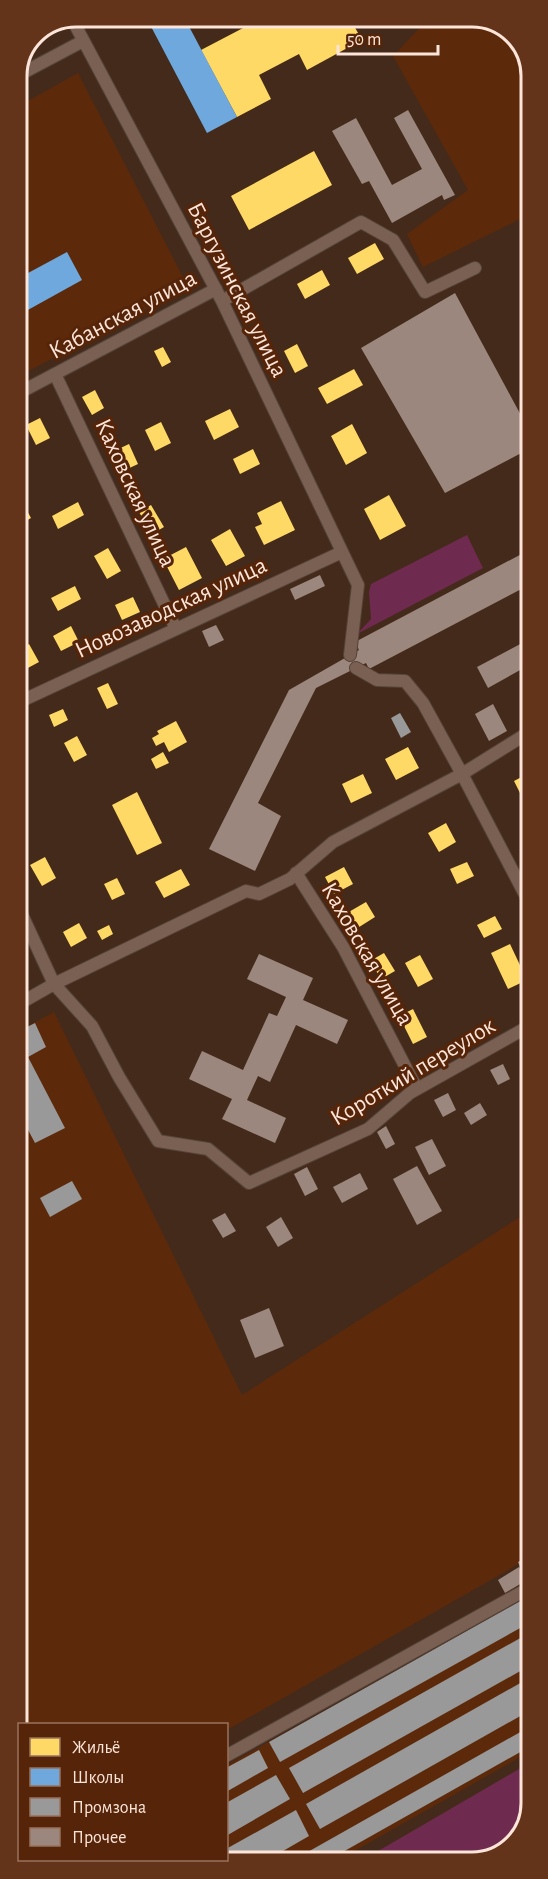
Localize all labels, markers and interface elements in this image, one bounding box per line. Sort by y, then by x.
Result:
scale bar [338,18,438,56]
text: 50 m [347,31,381,49]
street label: Баргузинская улица [183,199,291,381]
street label: Кабанская улица [45,266,201,364]
street label: Каховская улица [90,415,180,571]
street label: Новозаводская улица [71,553,271,663]
street label: Каховская улица [316,879,418,1030]
street label: Короткий переулок [326,1013,500,1131]
legend [18,1723,228,1861]
text: Жильё [72,1739,120,1757]
text: Школы [72,1769,124,1787]
text: Промзона [72,1799,146,1817]
text: Прочее [72,1829,127,1847]

